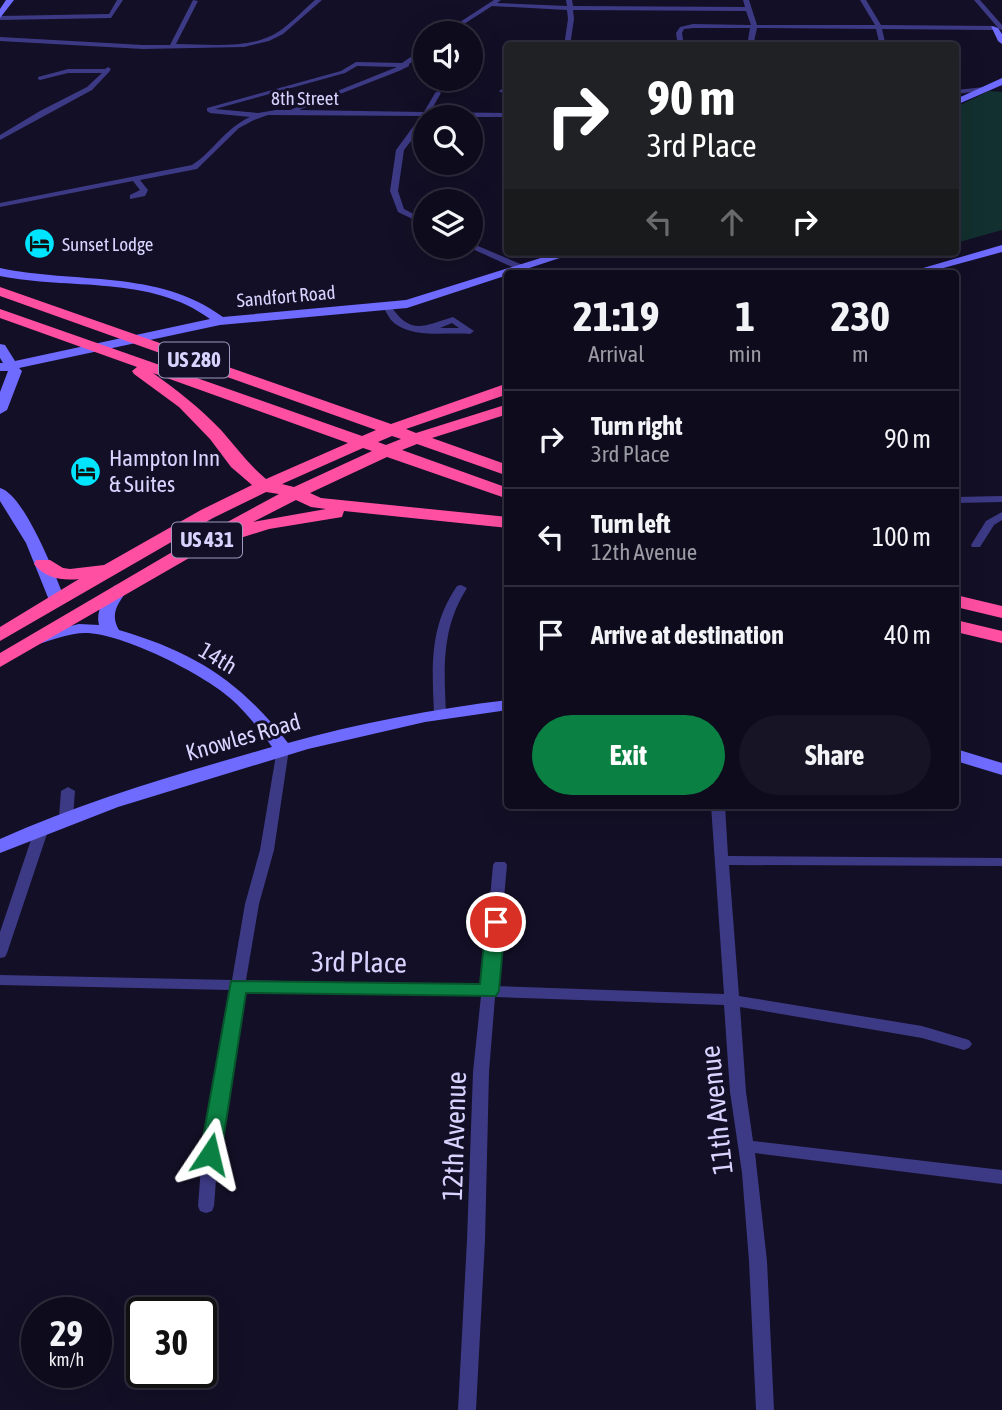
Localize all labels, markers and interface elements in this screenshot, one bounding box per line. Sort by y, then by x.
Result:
map controls [413,21,483,259]
button: sound [413,21,483,91]
text: 90 m [647,69,735,125]
icon: right [532,70,623,161]
street label: 8th Street [271,87,339,109]
button: search [413,105,483,175]
text: 3rd Place [647,127,756,164]
button: layers [413,189,483,259]
icon: left [640,203,678,241]
icon: ahead [713,203,751,241]
icon: right [786,203,824,241]
hotel icon: Sunset Lodge [22,227,56,261]
place label: Sunset Lodge [62,233,154,255]
street label: Sandfort Road [236,281,336,311]
text: 21:19 [573,292,660,340]
text: 1 [735,292,755,340]
text: 230 [831,292,890,340]
text: Arrival [588,341,644,367]
text: min [729,341,762,367]
text: m [852,341,869,367]
road number: US 280 [159,342,229,378]
text: Turn right [591,411,682,441]
icon: right [532,420,570,458]
text: 90 m [884,424,931,454]
text: 3rd Place [591,441,670,467]
place label: Hampton Inn & Suites [109,445,220,497]
hotel icon: Hampton Inn & Suites [69,454,103,488]
text: Turn left [591,509,671,539]
icon: left [532,518,570,556]
road number: US 431 [172,522,242,558]
text: 100 m [872,522,931,552]
text: 12th Avenue [591,539,697,565]
icon: arrive [532,616,570,654]
text: Arrive at destination [591,620,784,650]
text: 40 m [884,620,931,650]
street label: 14th [194,637,242,679]
street label: Knowles Road [183,708,303,766]
button: Exit [532,715,725,795]
button: Share [739,715,931,795]
pin [466,892,526,952]
icon: arrive [477,903,515,941]
street label: 3rd Place [311,945,407,979]
street label: 11th Avenue [693,1044,739,1176]
street label: 12th Avenue [436,1071,472,1201]
position arrow [173,1117,247,1191]
speed limit sign: 30 [126,1297,217,1388]
text: 29 [50,1313,83,1353]
text: km/h [49,1349,84,1370]

